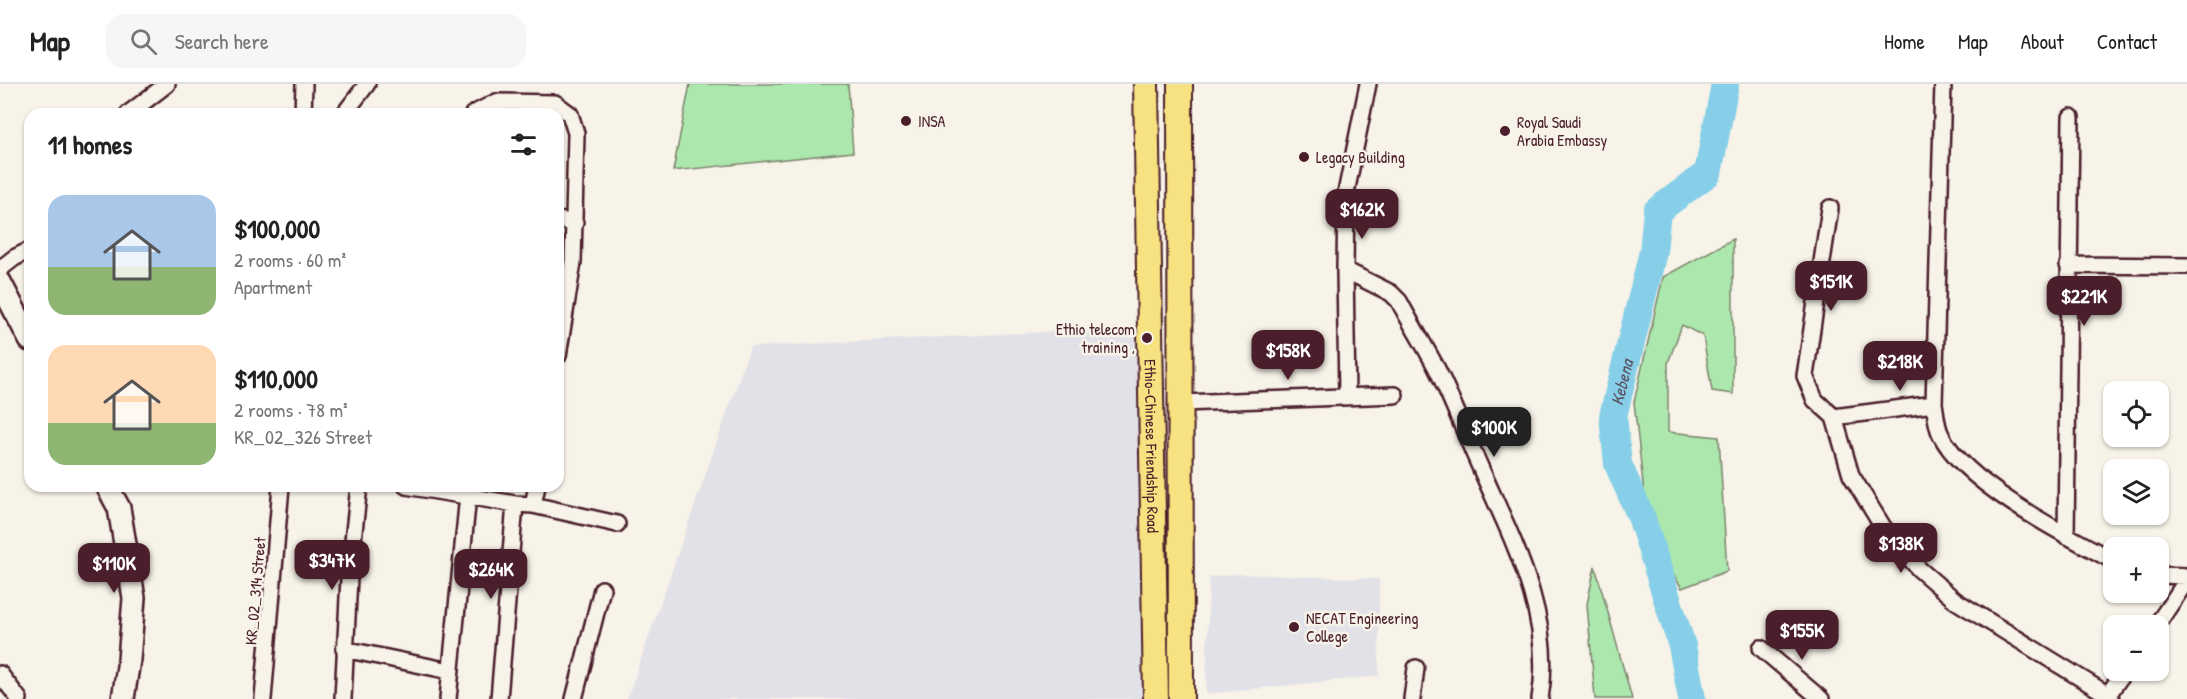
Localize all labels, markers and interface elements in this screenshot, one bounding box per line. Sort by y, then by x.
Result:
search box [106,14,526,68]
text: Map [30,22,70,60]
icon: search [127,25,160,58]
text: Search here [175,26,269,56]
text: Home [1884,27,1925,56]
text: Map [1958,27,1988,56]
text: About [2021,27,2064,56]
text: Contact [2097,27,2157,56]
place label: INSA [918,110,946,132]
place label: Royal Saudi Arabia Embassy [1517,111,1608,151]
marker: INSA [899,114,913,128]
marker: Royal Saudi Arabia Embassy [1498,124,1512,138]
text: 11 homes [48,127,132,162]
icon: filters [507,128,540,161]
place label: Legacy Building [1316,146,1405,168]
marker: Legacy Building [1297,150,1311,164]
pin: $162K [1320,189,1404,240]
text: $162K [1339,195,1385,222]
text: $100,000 [234,211,320,246]
icon: home [96,219,168,291]
text: 2 rooms · 60 m² [234,246,346,273]
pin: $151K [1789,261,1873,312]
text: $151K [1809,267,1853,294]
text: Apartment [234,273,312,300]
pin: $221K [2042,276,2126,327]
text: $221K [2061,282,2107,309]
place label: Ethio telecom training , [1056,318,1135,358]
pin: $158K [1246,330,1330,381]
marker: Ethio telecom training , [1140,331,1154,345]
text: $158K [1266,336,1310,363]
pin: $218K [1858,341,1942,392]
text: $218K [1877,347,1923,374]
water label: Kebena [1604,355,1639,408]
street label: Ethio-Chinese Friendship Road [1139,359,1164,533]
text: $110,000 [234,361,318,396]
icon: home [96,369,168,441]
map controls [2103,381,2169,681]
button: locate [2103,381,2169,447]
text: 2 rooms · 78 m² [234,396,348,423]
pin: $100K [1452,407,1536,458]
text: $100K [1471,413,1517,440]
text: KR_02_326 Street [234,423,372,450]
button: layers [2103,459,2169,525]
pin: $138K [1859,523,1943,574]
text: $138K [1878,529,1924,556]
street label: KR_02_314 Street [239,536,271,646]
button: + [2103,537,2169,603]
pin: $347K [290,540,374,591]
pin: $110K [72,543,156,594]
text: $347K [309,546,355,573]
text: $110K [92,549,136,576]
pin: $264K [449,549,533,600]
text: $264K [468,555,514,582]
place label: NECAT Engineering College [1306,607,1418,647]
pin: $155K [1760,610,1844,661]
button: − [2103,615,2169,681]
text: $155K [1780,616,1824,643]
marker: NECAT Engineering College [1287,620,1301,634]

